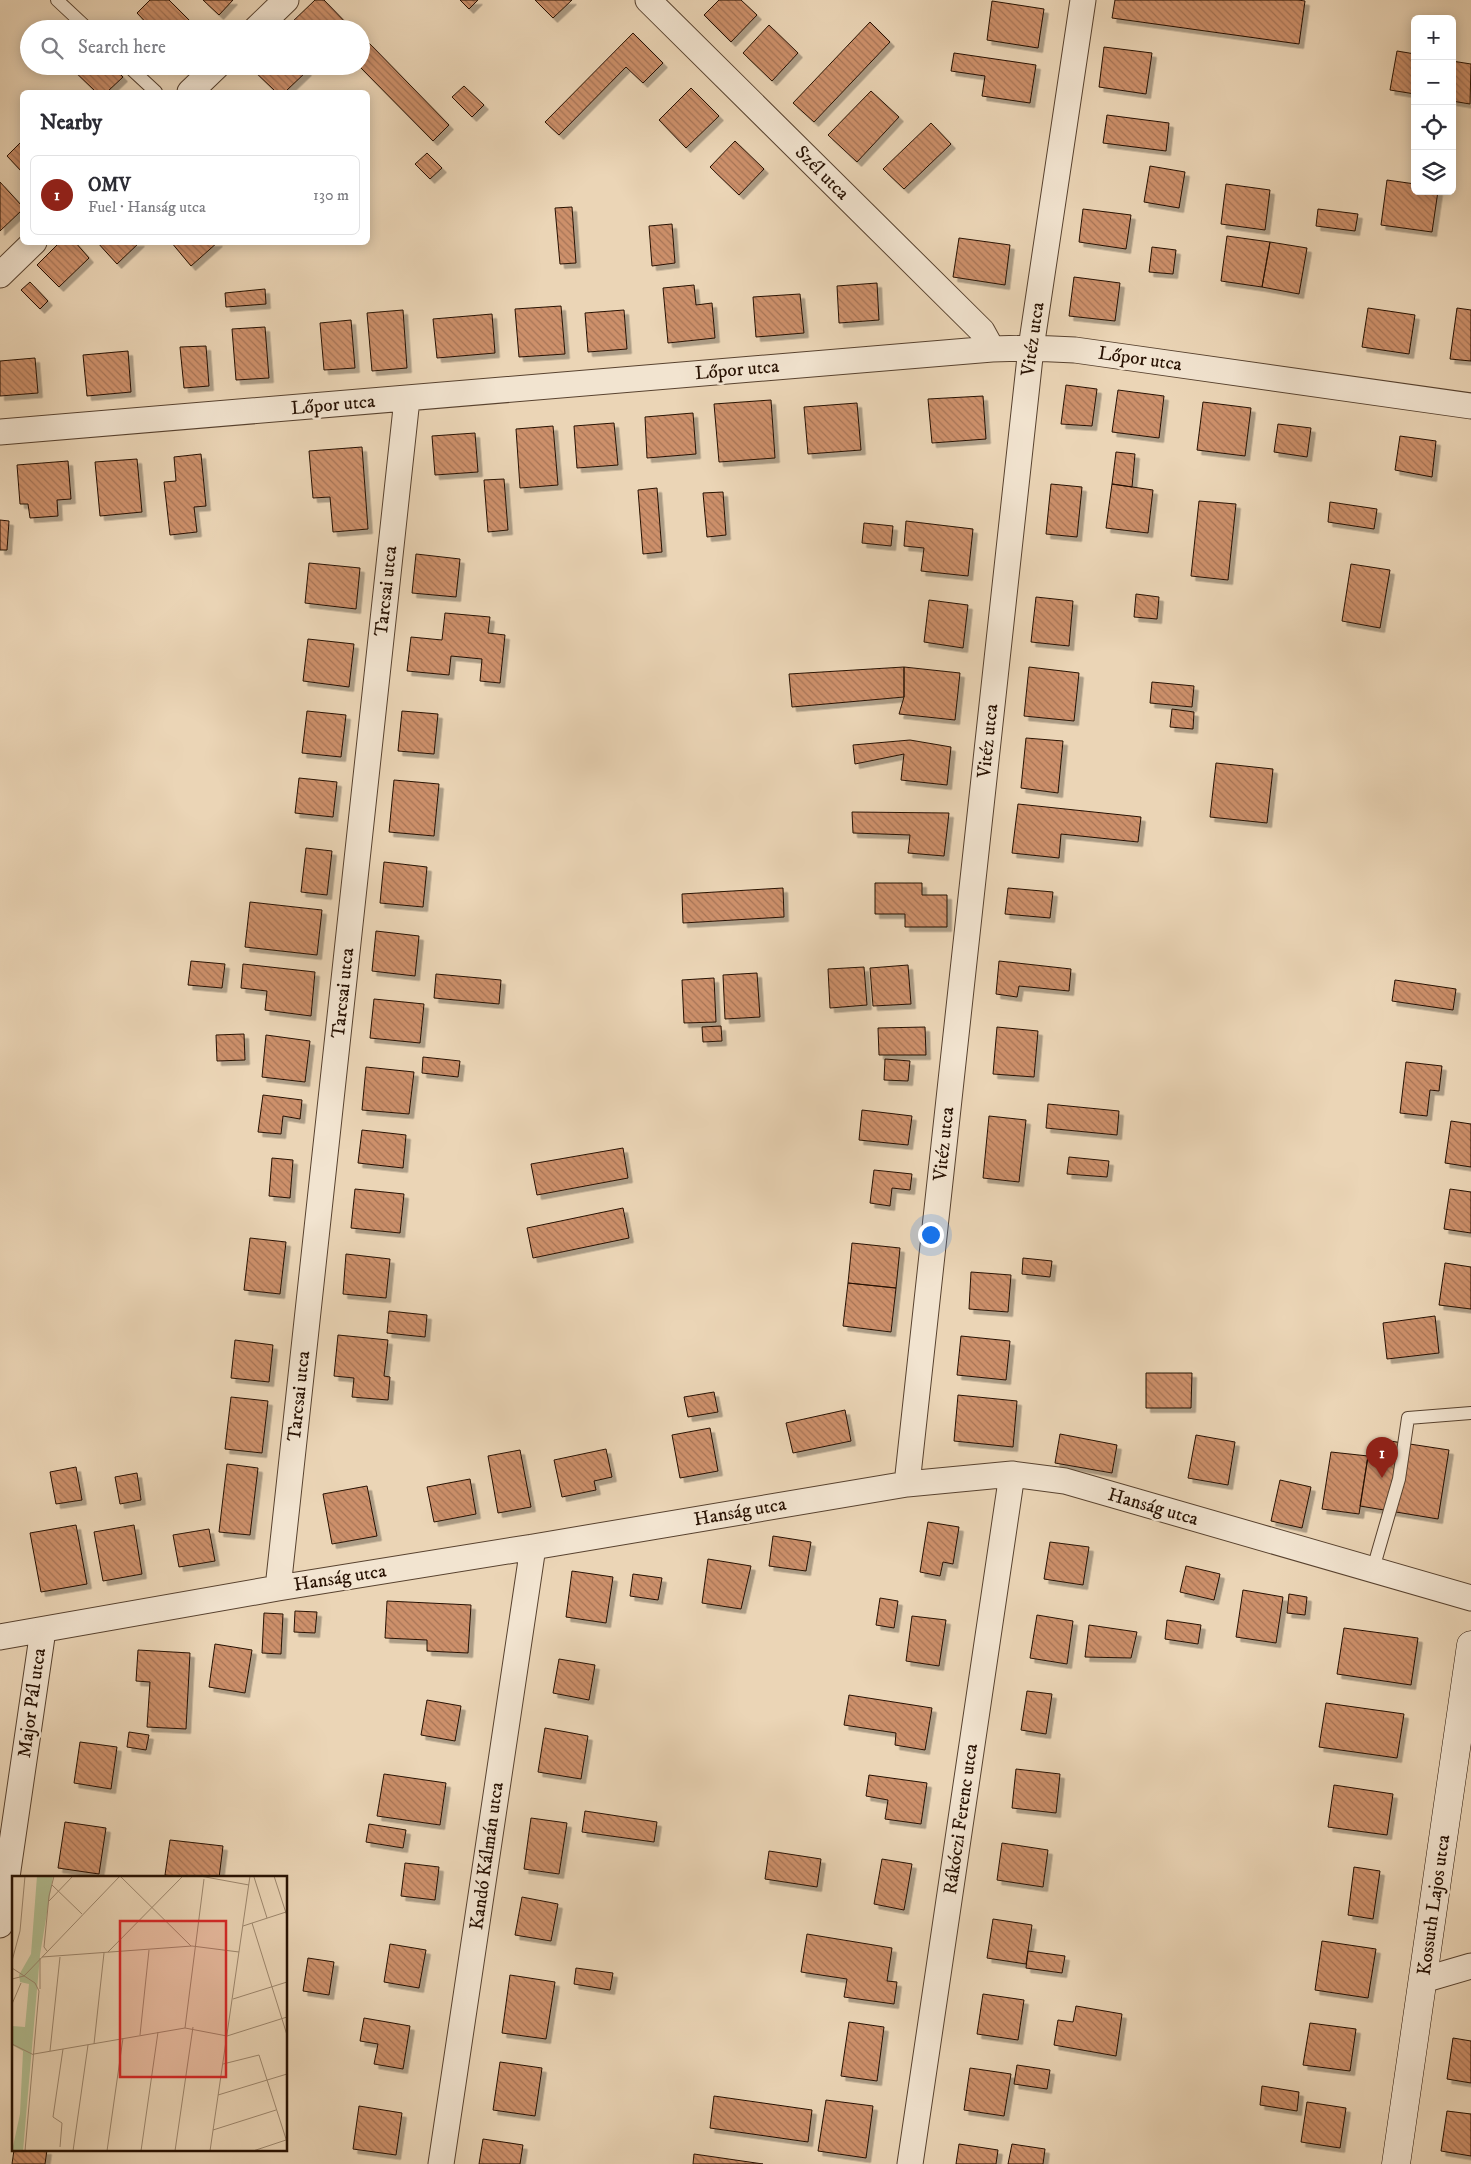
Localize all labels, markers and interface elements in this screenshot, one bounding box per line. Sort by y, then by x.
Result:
map controls [1411,15,1456,195]
button: + [1411,15,1456,60]
search box [20,20,370,75]
icon: search [38,34,66,62]
text: Search here [78,36,166,59]
button: − [1411,60,1456,105]
button: locate [1411,105,1456,150]
text: Nearby [40,110,102,136]
street label: Szél utca [790,141,854,205]
button: layers [1411,150,1456,195]
text: OMV [88,174,131,197]
text: 1 [54,185,60,205]
text: 130 m [313,185,349,205]
text: Fuel · Hanság utca [88,197,206,217]
street label: Vitéz utca [1016,301,1050,378]
street label: Lőpor utca [1097,342,1183,376]
street label: Lőpor utca [694,355,780,385]
street label: Lőpor utca [290,390,376,420]
street label: Tarcsai utca [370,545,402,637]
street label: Vitéz utca [973,703,1003,780]
street label: Tarcsai utca [327,947,359,1039]
street label: Vitéz utca [929,1106,959,1183]
your location [918,1222,944,1248]
street label: Tarcsai utca [283,1350,315,1442]
pin: 1 [1366,1437,1398,1478]
street label: Hanság utca [1105,1483,1201,1531]
street label: Hanság utca [692,1493,788,1531]
street label: Hanság utca [292,1559,388,1597]
street label: Major Pál utca [13,1647,51,1759]
street label: Rákóczi Ferenc utca [939,1742,983,1896]
street label: Kandó Kálmán utca [465,1781,509,1931]
street label: Kossuth Lajos utca [1413,1833,1455,1977]
inset map [12,1876,288,2152]

